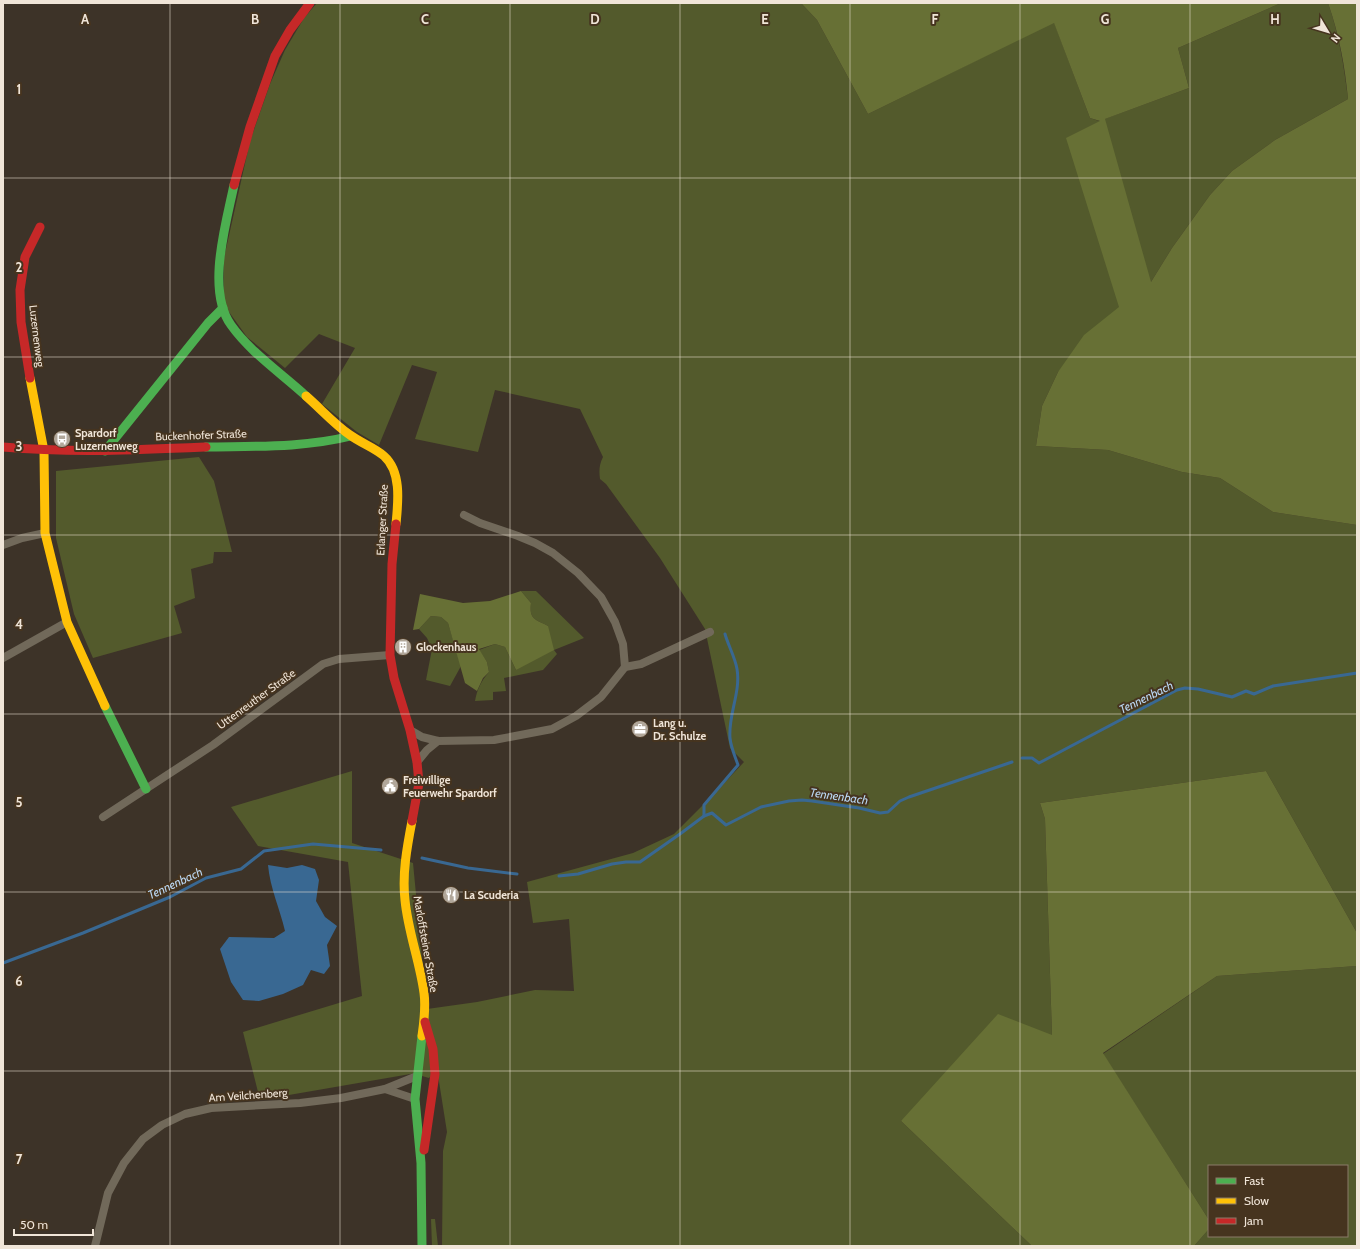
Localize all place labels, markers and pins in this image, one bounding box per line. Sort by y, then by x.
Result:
place label: Spardorf Luzernenweg [75,426,138,453]
bus stop icon: Spardorf Luzernenweg [52,429,72,449]
building icon: Glockenhaus [393,637,413,657]
place label: Glockenhaus [416,640,477,654]
place label: Lang u. Dr. Schulze [653,716,707,743]
office icon: Lang u. Dr. Schulze [630,719,650,739]
place label: Freiwillige Feuerwehr Spardorf [403,773,497,800]
public building icon: Freiwillige Feuerwehr Spardorf [380,776,400,796]
restaurant icon: La Scuderia [441,885,461,905]
place label: La Scuderia [464,888,519,902]

